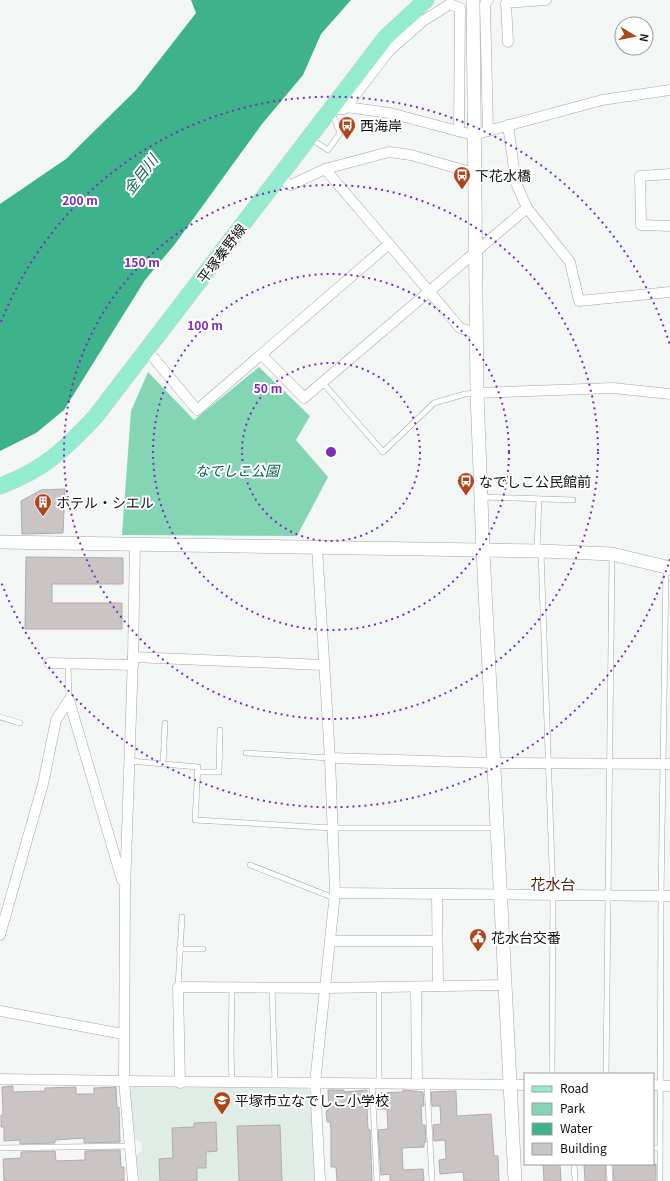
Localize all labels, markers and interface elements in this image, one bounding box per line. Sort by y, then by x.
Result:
north arrow [614,16,654,56]
text: N [636,32,653,43]
bus stop icon: 西海岸 [337,115,357,140]
place label: 西海岸 [360,115,402,135]
water label: 金目川 [118,148,163,198]
bus stop icon: 下花水橋 [452,165,472,190]
place label: 下花水橋 [475,165,531,185]
text: 200 m [62,191,98,208]
street label: 平塚秦野線 [192,219,250,287]
text: 150 m [124,253,160,270]
text: 100 m [187,316,223,333]
text: 50 m [254,379,282,396]
centre of rings [324,445,338,459]
park label: なでしこ公園 [195,460,281,480]
bus stop icon: なでしこ公民館前 [456,471,476,496]
place label: なでしこ公民館前 [479,471,591,491]
building icon: ホテル・シエル [33,492,53,517]
place label: ホテル・シエル [56,492,154,512]
district label: 花水台 [530,873,576,894]
public building icon: 花水台交番 [468,927,488,952]
place label: 花水台交番 [491,927,561,947]
legend [524,1073,654,1165]
text: Road [560,1079,589,1096]
school or university icon: 平塚市立なでしこ小学校 [212,1090,232,1115]
place label: 平塚市立なでしこ小学校 [235,1090,389,1110]
text: Park [560,1099,585,1116]
text: Water [560,1119,593,1136]
text: Building [560,1139,607,1156]

